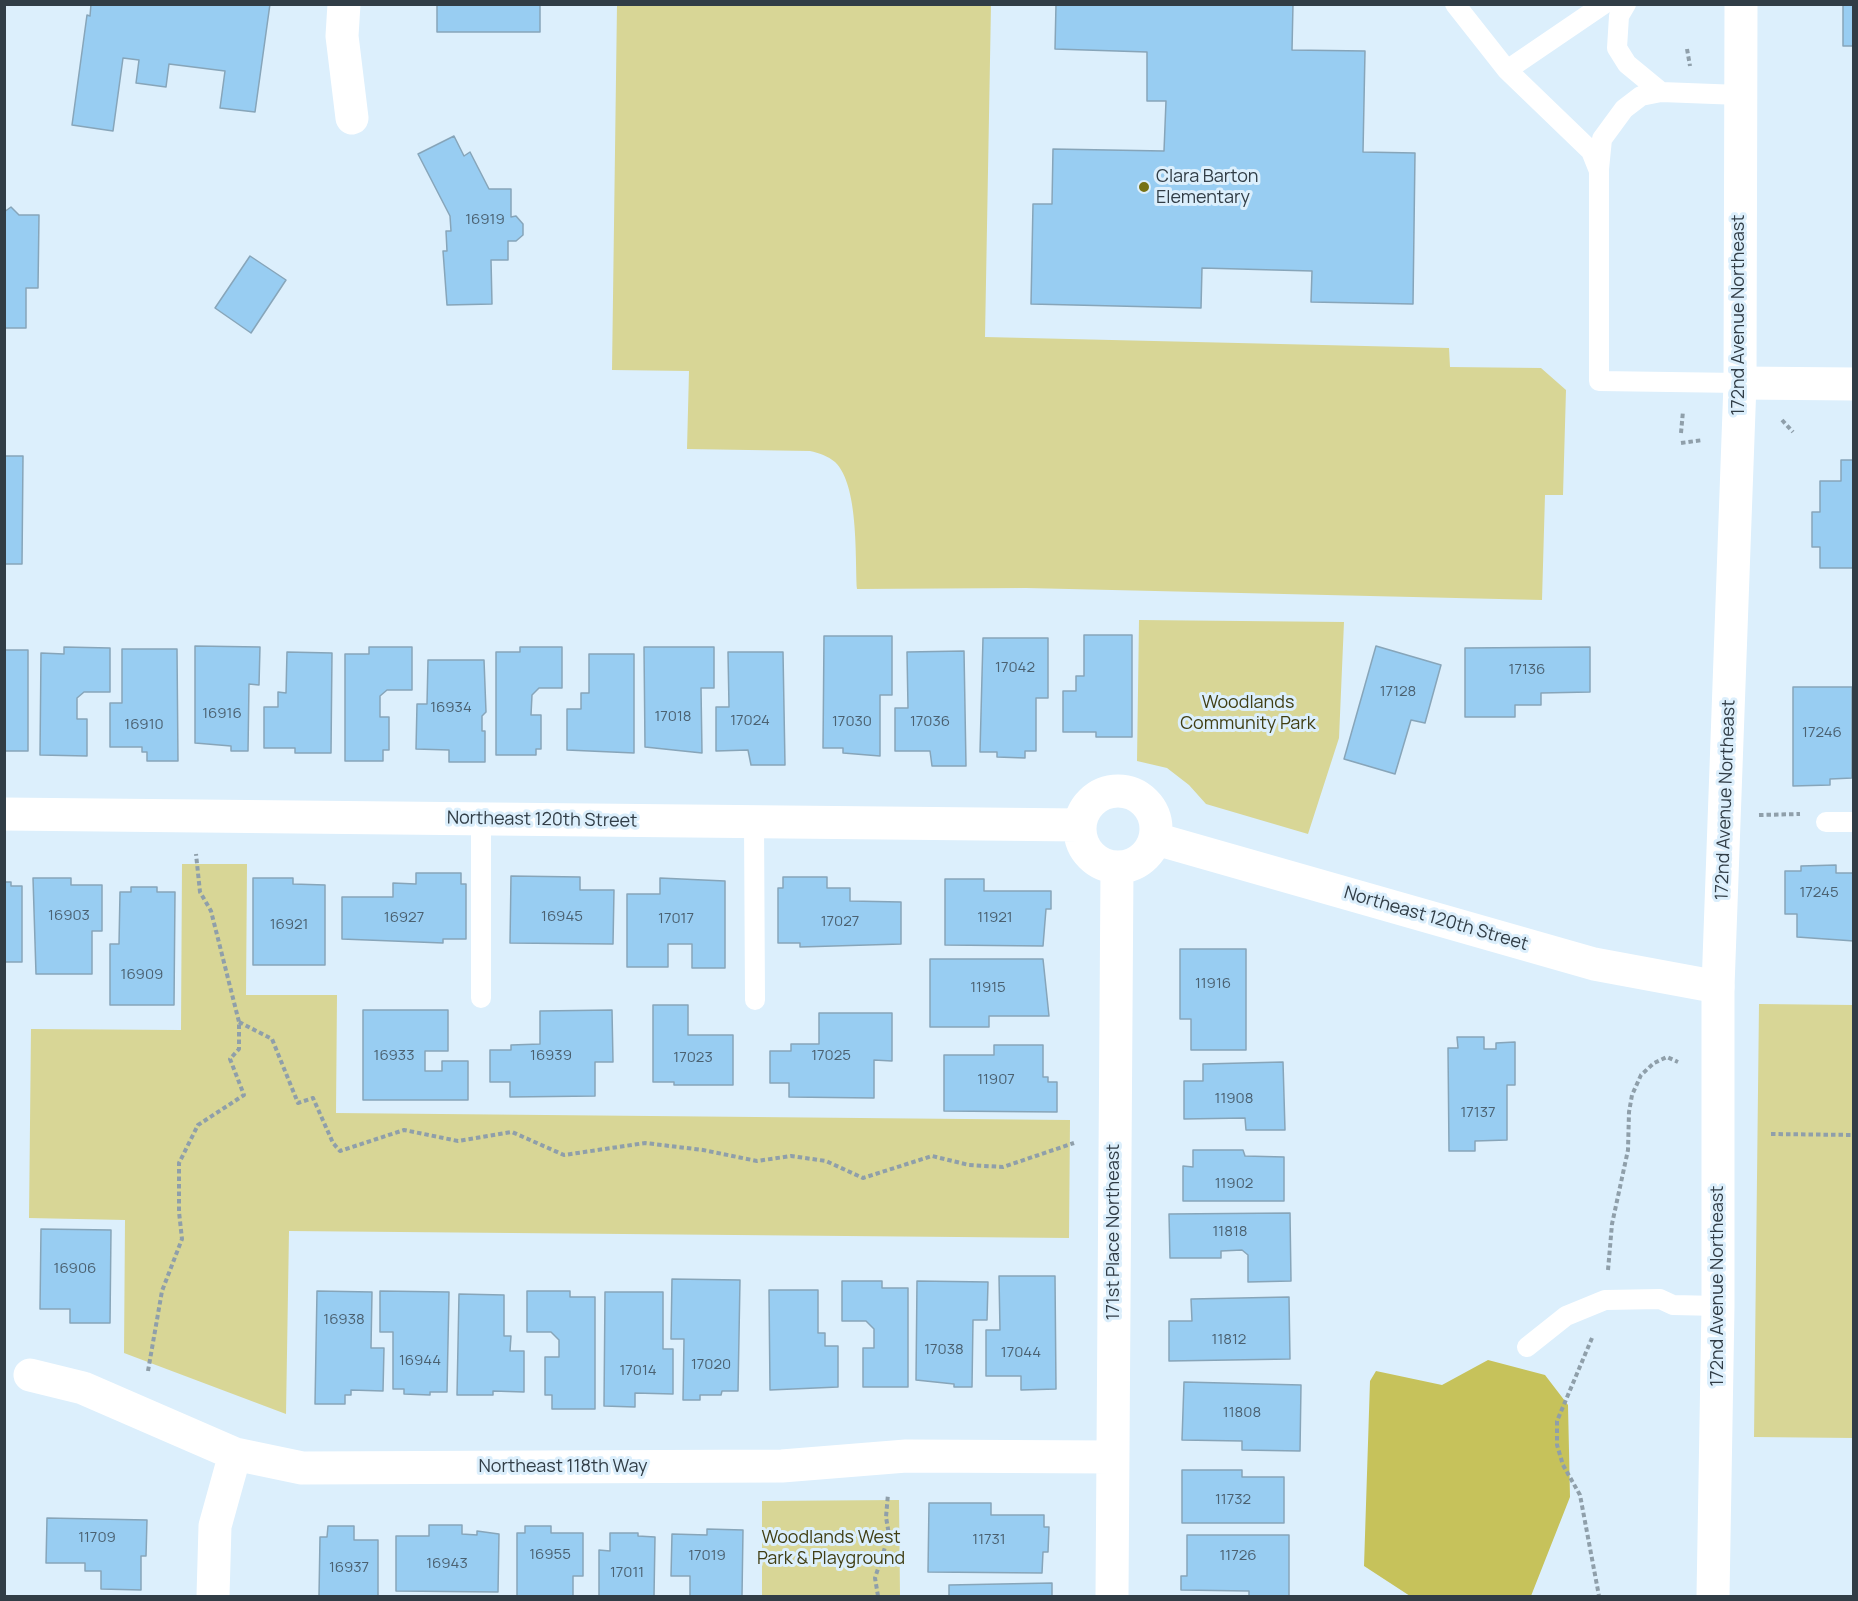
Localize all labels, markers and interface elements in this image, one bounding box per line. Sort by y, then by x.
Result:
place label: Clara Barton Elementary [1156,166,1259,208]
marker: Clara Barton Elementary [1137,180,1151,194]
house number: 16919 [465,211,505,229]
street label: 172nd Avenue Northeast [1728,215,1750,415]
house number: 17042 [995,659,1035,677]
house number: 17136 [1509,661,1545,679]
house number: 17128 [1380,683,1416,701]
park label: Woodlands Community Park [1180,692,1316,734]
house number: 16934 [430,699,472,717]
street label: 172nd Avenue Northeast [1712,699,1740,901]
house number: 16916 [202,705,242,723]
house number: 17018 [654,708,692,726]
house number: 17024 [730,712,770,730]
house number: 17030 [832,713,872,731]
house number: 17036 [910,713,950,731]
house number: 16910 [124,716,164,734]
house number: 17246 [1802,724,1842,742]
street label: Northeast 120th Street [447,808,637,832]
street label: Northeast 120th Street [1341,882,1531,956]
house number: 17245 [1799,884,1839,902]
house number: 16903 [48,907,90,925]
house number: 16945 [541,908,583,926]
house number: 16927 [384,909,424,927]
house number: 11921 [977,909,1013,927]
house number: 17017 [658,910,694,928]
house number: 17027 [821,913,859,931]
house number: 16921 [270,916,308,934]
house number: 16909 [121,966,163,984]
house number: 11916 [1195,975,1231,993]
house number: 11915 [970,979,1006,997]
house number: 16933 [374,1047,414,1065]
house number: 16939 [530,1047,572,1065]
house number: 17025 [811,1047,851,1065]
house number: 17023 [673,1049,713,1067]
house number: 11907 [977,1071,1015,1089]
house number: 11908 [1215,1090,1253,1108]
house number: 17137 [1460,1104,1496,1122]
street label: 171st Place Northeast [1103,1144,1125,1320]
house number: 11902 [1215,1175,1253,1193]
street label: 172nd Avenue Northeast [1707,1186,1729,1386]
house number: 11818 [1213,1223,1247,1241]
house number: 16906 [54,1260,96,1278]
house number: 16938 [323,1311,365,1329]
house number: 11812 [1212,1331,1246,1349]
house number: 17038 [924,1341,964,1359]
house number: 17044 [1001,1344,1041,1362]
house number: 16944 [399,1352,441,1370]
house number: 17020 [691,1356,731,1374]
house number: 17014 [619,1362,657,1380]
house number: 11808 [1223,1404,1261,1422]
street label: Northeast 118th Way [479,1456,647,1478]
house number: 11732 [1215,1491,1251,1509]
park label: Woodlands West Park & Playground [757,1527,905,1570]
house number: 11709 [78,1529,116,1547]
house number: 11731 [972,1531,1006,1549]
house number: 16955 [529,1546,571,1564]
house number: 17019 [688,1547,726,1565]
house number: 11726 [1219,1547,1257,1565]
house number: 16943 [426,1555,468,1573]
house number: 16937 [329,1559,369,1577]
house number: 17011 [610,1564,644,1582]

